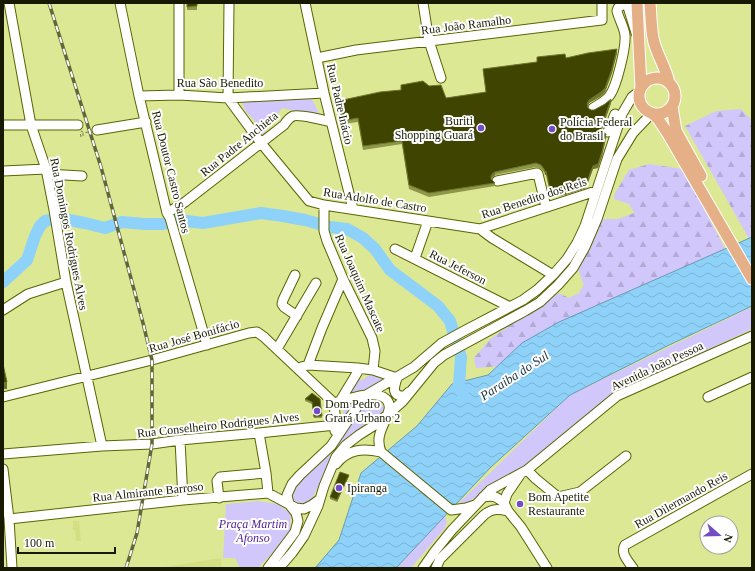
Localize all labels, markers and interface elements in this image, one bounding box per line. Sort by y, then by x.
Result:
street label: Rua João Ramalho [420,13,512,37]
street label: Rua Padre Inácio [324,62,356,146]
street label: Rua São Benedito [177,76,263,90]
street label: Rua Padre Anchieta [198,108,281,179]
street label: Rua Doutor Castro Santos [149,109,193,235]
place label: Buriti Shopping Guará [395,114,474,142]
place label: Polícia Federal do Brasil [560,115,633,143]
marker: Buriti Shopping Guará [476,123,486,133]
marker: Polícia Federal do Brasil [547,124,557,134]
street label: Rua Domingos Rodrigues Alves [47,157,91,312]
street label: Rua Benedito dos Reis [480,174,589,222]
street label: Rua Adolfo de Castro [322,185,428,215]
street label: Rua Joaquim Mascate [332,232,388,334]
street label: Rua Jeferson [427,247,489,287]
street label: Rua José Bonifácio [147,316,241,356]
street label: Avenida João Pessoa [609,338,706,394]
water label: Paraiba do Sul [476,347,552,404]
place label: Dom Pedro Grará Urbano 2 [325,397,400,425]
marker: Dom Pedro Grará Urbano 2 [312,406,322,416]
street label: Rua Conselheiro Rodrigues Alves [136,409,300,440]
street label: Rua Dilermando Reis [632,469,730,531]
street label: Rua Almirante Barroso [92,479,204,505]
place label: Ipiranga [347,481,388,495]
marker: Ipiranga [334,483,344,493]
place label: Bom Apetite Restaurante [528,490,589,518]
marker: Bom Apetite Restaurante [515,499,525,509]
north arrow [699,515,739,555]
park label: Praça Martim Afonso [218,517,287,545]
scale bar [18,529,115,555]
text: N [721,533,735,544]
text: 100 m [24,536,55,550]

